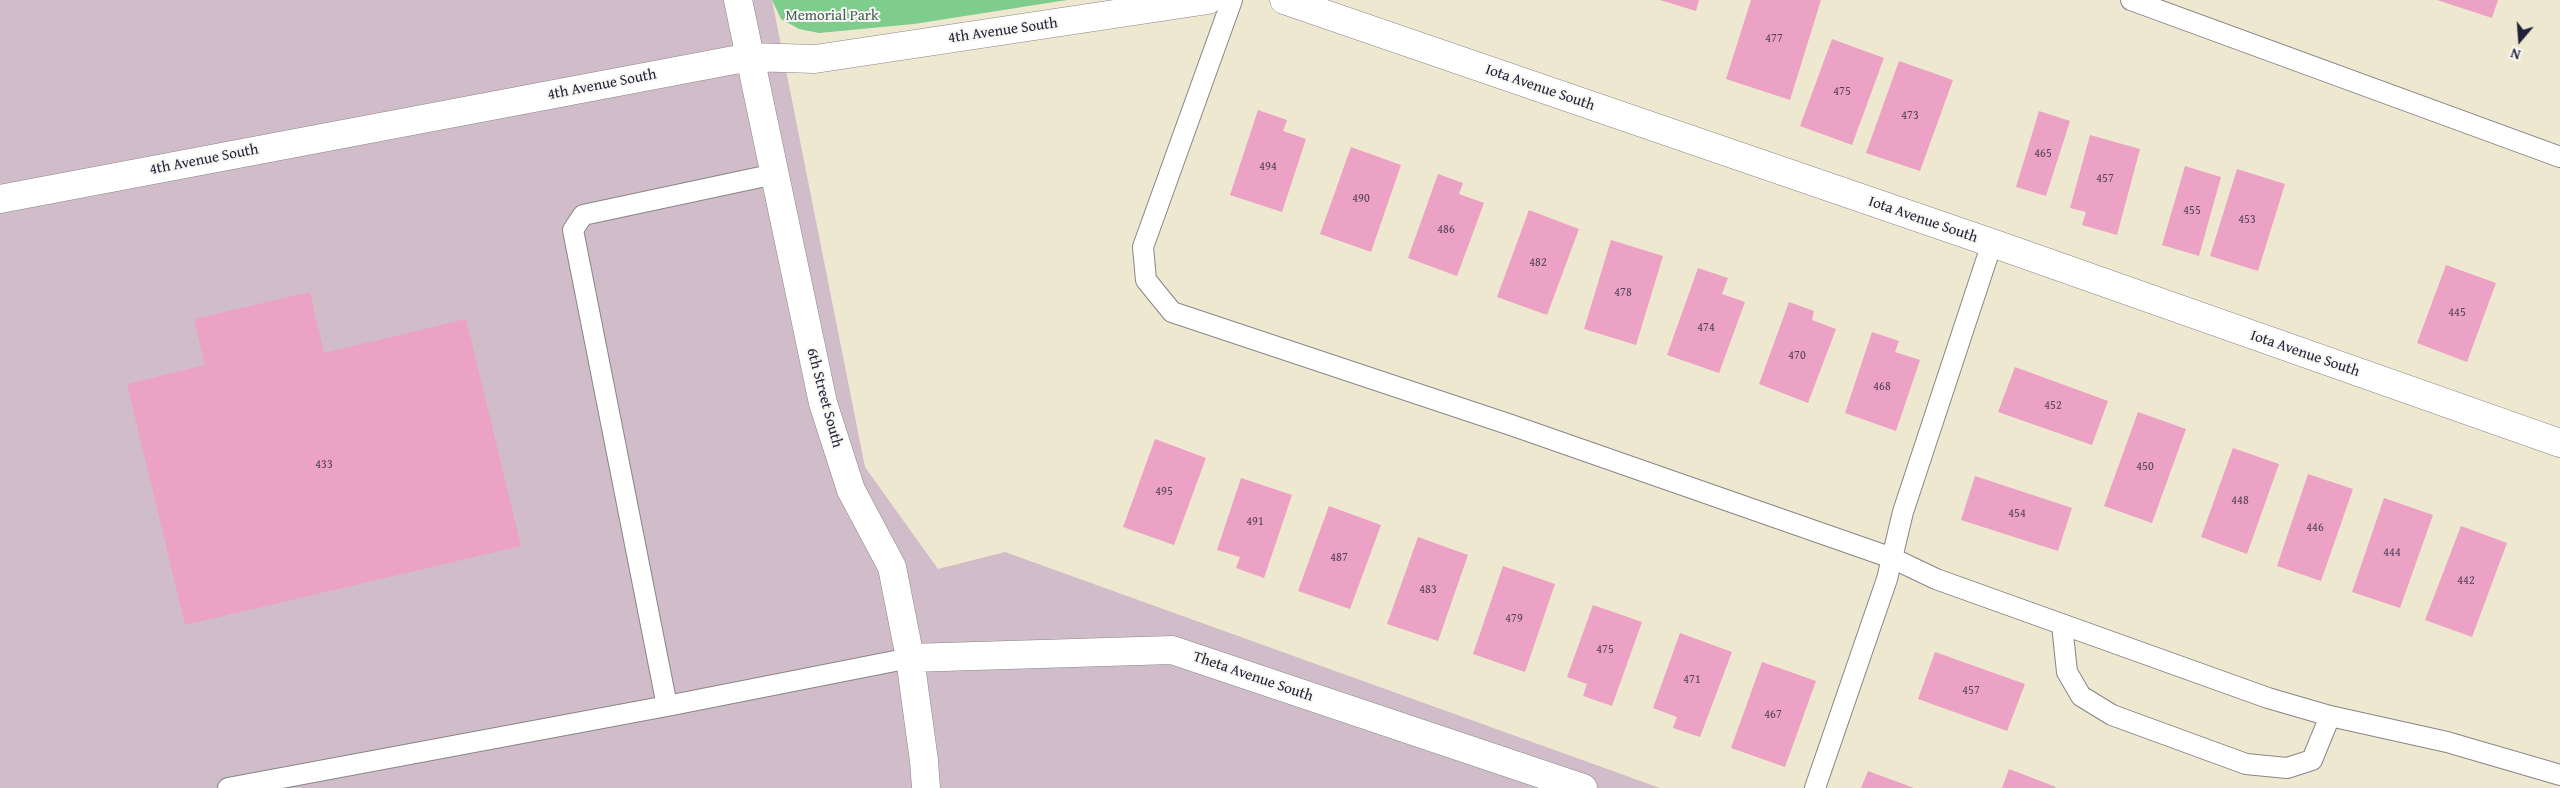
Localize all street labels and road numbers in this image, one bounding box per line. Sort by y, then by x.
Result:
street label: 4th Avenue South [947,14,1059,48]
street label: Iota Avenue South [1483,61,1597,115]
street label: 4th Avenue South [546,66,658,104]
street label: 4th Avenue South [148,141,260,179]
street label: Iota Avenue South [1866,193,1980,247]
street label: Iota Avenue South [2248,327,2362,381]
street label: 6th Street South [802,346,846,450]
street label: Theta Avenue South [1191,648,1315,706]

